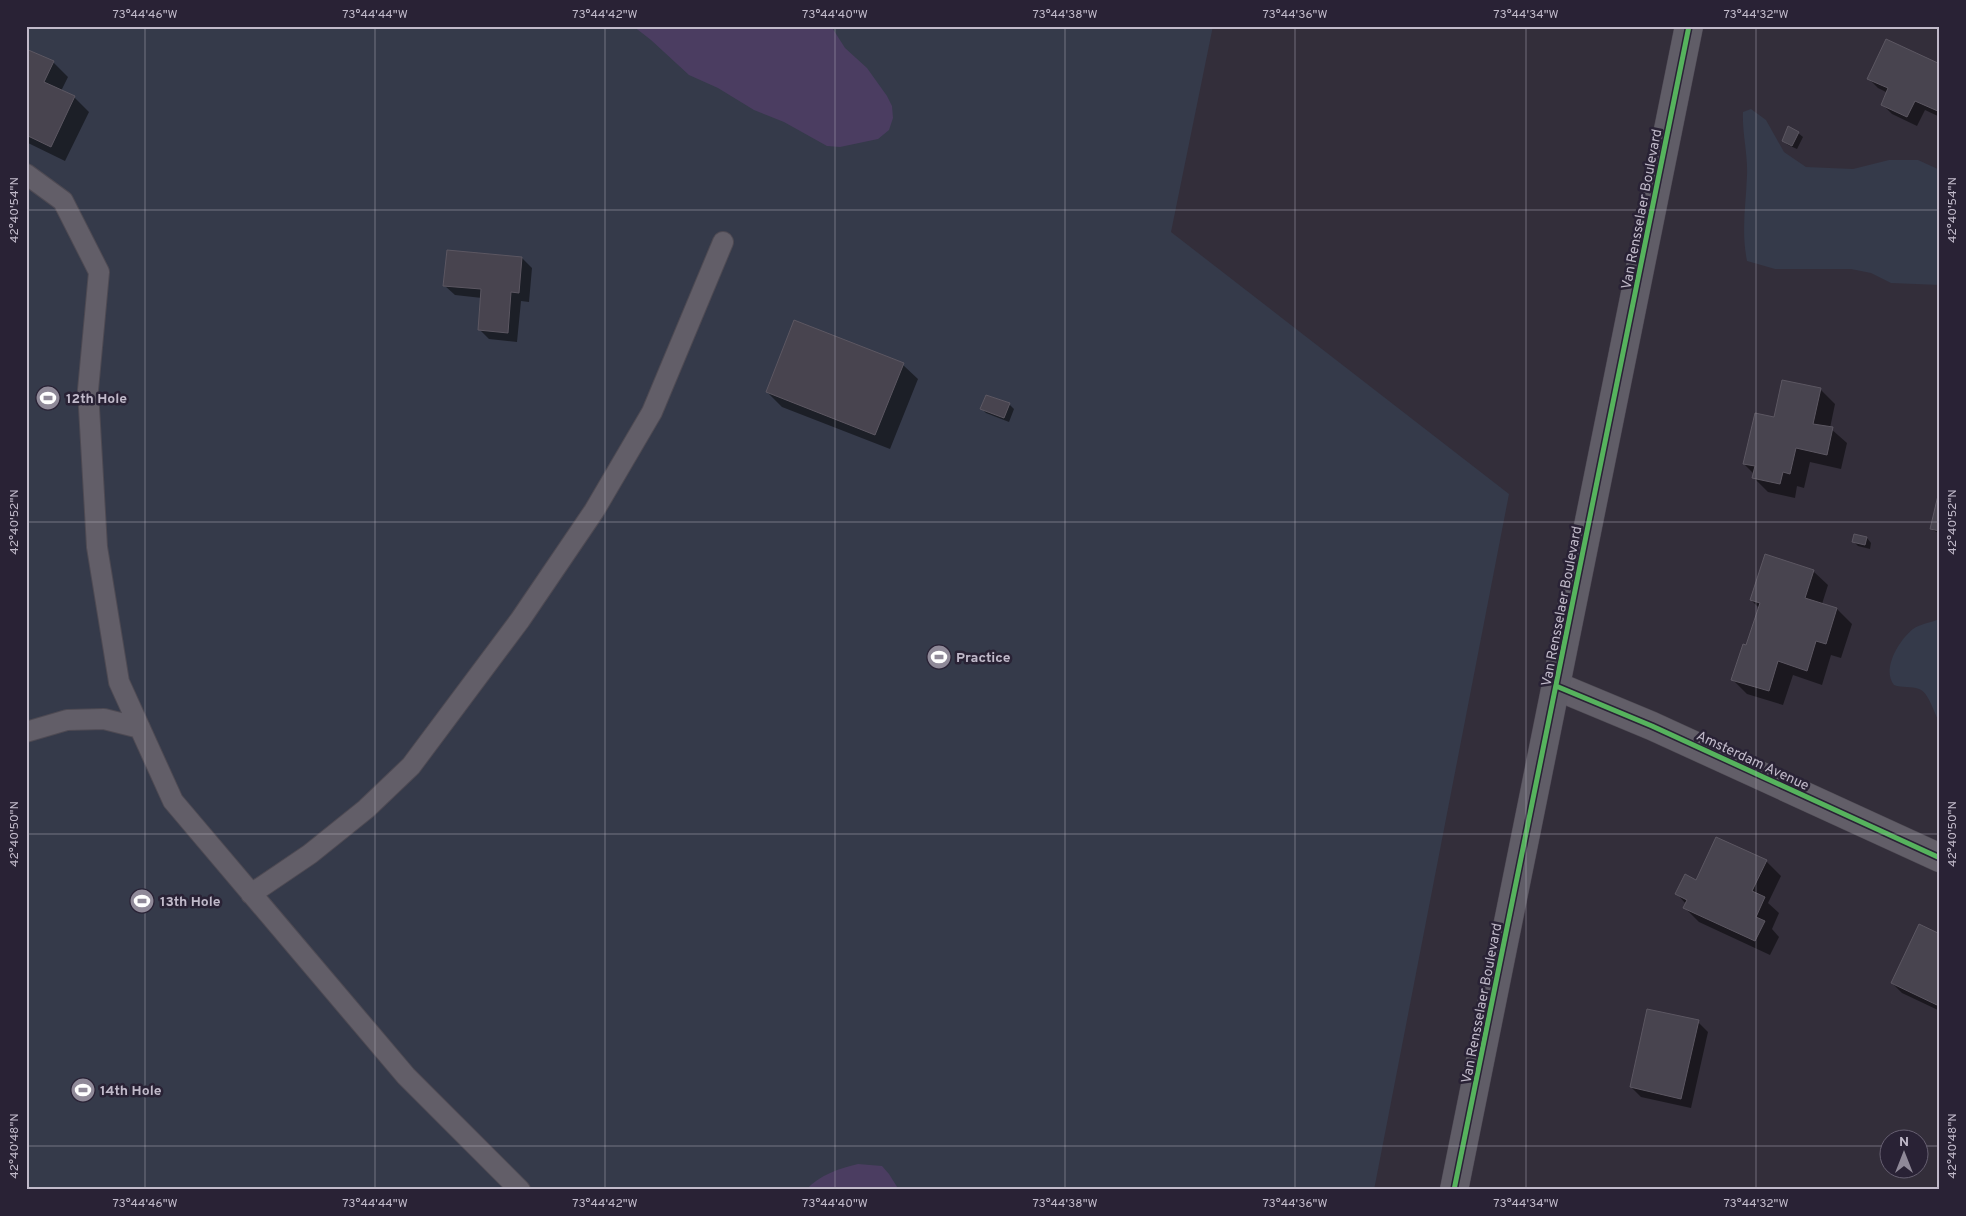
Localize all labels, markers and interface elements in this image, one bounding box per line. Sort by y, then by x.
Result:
text: 73°44'46"W [112,7,178,23]
text: 73°44'44"W [342,7,408,23]
text: 73°44'42"W [572,7,638,23]
text: 73°44'40"W [802,7,868,23]
text: 73°44'38"W [1032,7,1098,23]
text: 73°44'36"W [1263,7,1328,23]
text: 73°44'34"W [1493,7,1559,23]
text: 73°44'32"W [1724,7,1788,23]
street label: Van Rensselaer Boulevard [1619,128,1666,291]
text: 42°40'54"N [7,177,23,243]
text: 42°40'54"N [1945,177,1961,243]
sports icon: 12th Hole [35,385,61,411]
place label: 12th Hole [66,391,127,408]
text: 42°40'52"N [7,489,23,555]
text: 42°40'52"N [1945,489,1961,555]
street label: Van Rensselaer Boulevard [1539,525,1586,688]
sports icon: Practice [926,644,952,670]
place label: Practice [956,650,1011,667]
street label: Amsterdam Avenue [1693,728,1811,795]
text: 42°40'50"N [7,801,23,867]
text: 42°40'50"N [1945,801,1961,867]
sports icon: 13th Hole [129,888,155,914]
place label: 13th Hole [160,894,221,911]
street label: Van Rensselaer Boulevard [1459,922,1506,1085]
sports icon: 14th Hole [70,1077,96,1103]
place label: 14th Hole [100,1083,162,1100]
text: 42°40'48"N [7,1113,23,1179]
text: 42°40'48"N [1945,1113,1961,1179]
north arrow [1878,1128,1928,1178]
text: N [1899,1134,1909,1151]
text: 73°44'46"W [112,1196,178,1212]
text: 73°44'44"W [342,1196,408,1212]
text: 73°44'42"W [572,1196,638,1212]
text: 73°44'40"W [802,1196,868,1212]
text: 73°44'38"W [1032,1196,1098,1212]
text: 73°44'36"W [1263,1196,1328,1212]
text: 73°44'34"W [1493,1196,1559,1212]
text: 73°44'32"W [1724,1196,1788,1212]

